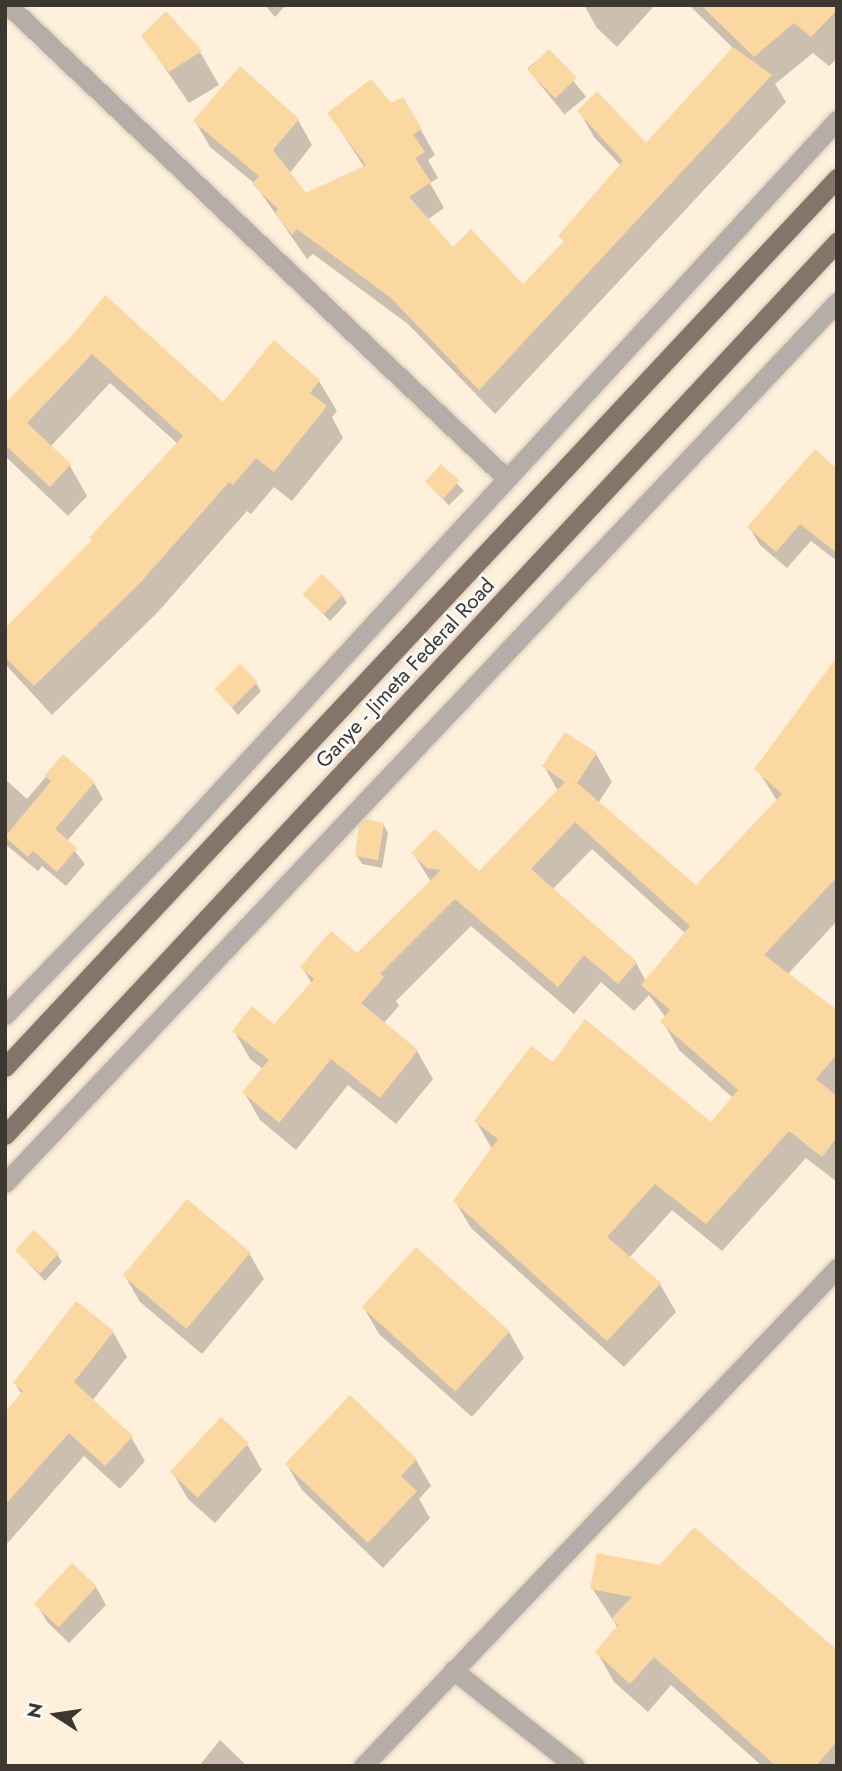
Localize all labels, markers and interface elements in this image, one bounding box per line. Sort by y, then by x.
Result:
street label: Ganye - Jimeta Federal Road [310,573,500,773]
north arrow [21,1680,91,1750]
text: N [20,1700,50,1721]

